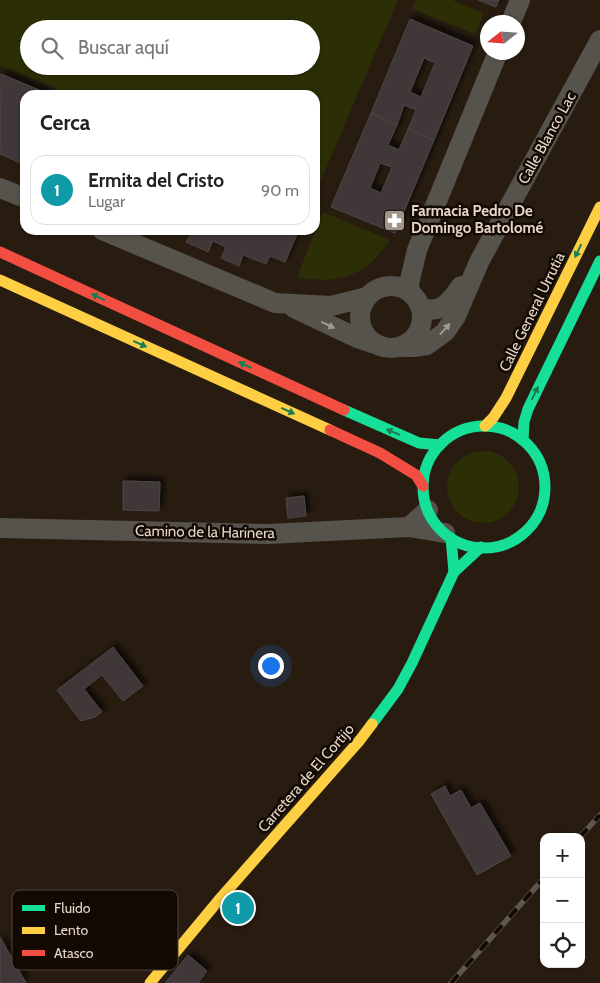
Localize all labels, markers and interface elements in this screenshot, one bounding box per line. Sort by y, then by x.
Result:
north arrow [480,15,525,60]
search box [20,20,320,75]
icon: search [38,34,66,62]
text: Buscar aquí [78,36,169,59]
street label: Calle Blanco Lac [514,89,580,187]
text: Cerca [40,110,90,135]
text: Ermita del Cristo [88,169,224,192]
text: 1 [54,181,60,200]
text: 90 m [261,181,299,200]
text: Lugar [88,192,125,211]
place label: Farmacia Pedro De Domingo Bartolomé [411,202,544,237]
pharmacy icon: Farmacia Pedro De Domingo Bartolomé [383,208,407,232]
one-way arrow [574,244,582,258]
street label: Calle General Urrutia [495,249,569,375]
one-way arrow [91,293,105,301]
one-way arrow [321,321,335,329]
one-way arrow [439,324,451,336]
one-way arrow [133,340,147,348]
one-way arrow [238,360,252,368]
one-way arrow [531,386,539,401]
one-way arrow [281,407,295,415]
one-way arrow [386,428,400,436]
street label: Camino de la Harinera [135,522,276,542]
your location [258,653,284,679]
street label: Carretera de El Cortijo [254,720,358,836]
map controls [540,833,585,968]
button: + [540,833,585,878]
button: − [540,878,585,923]
pin: 1 [222,889,254,927]
legend [12,890,178,970]
text: Fluido [54,899,91,917]
text: Lento [54,921,88,939]
button: locate [540,923,585,968]
text: Atasco [54,944,94,962]

